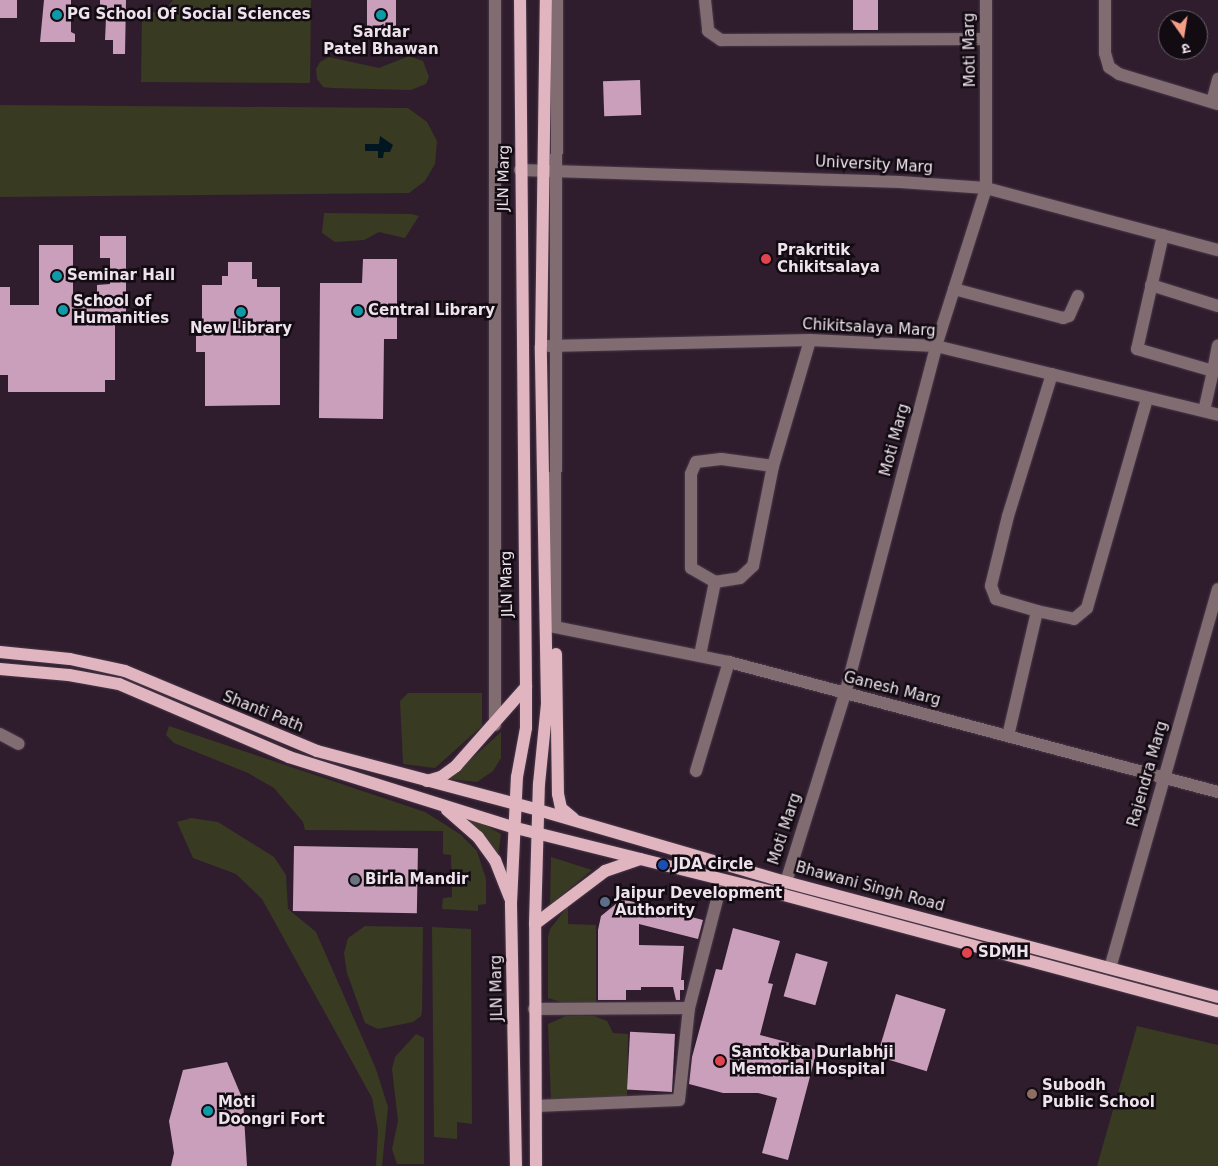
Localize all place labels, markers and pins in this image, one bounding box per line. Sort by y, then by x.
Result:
place label: PG School Of Social Sciences [67,6,311,24]
marker: PG School Of Social Sciences [51,9,63,21]
marker: Sardar Patel Bhawan [375,9,387,21]
place label: Sardar Patel Bhawan [323,23,439,58]
place label: Prakritik Chikitsalaya [777,241,880,276]
marker: Prakritik Chikitsalaya [759,252,773,266]
place label: Seminar Hall [67,267,175,285]
marker: Seminar Hall [51,270,63,282]
place label: School of Humanities [73,292,169,327]
place label: Central Library [368,302,495,320]
marker: School of Humanities [57,304,69,316]
marker: Central Library [352,305,364,317]
marker: New Library [235,306,247,318]
place label: New Library [190,320,292,338]
place label: JDA circle [673,856,754,874]
marker: JDA circle [657,859,669,871]
place label: Birla Mandir [365,871,468,889]
marker: Birla Mandir [349,874,361,886]
place label: Jaipur Development Authority [615,884,782,919]
marker: Jaipur Development Authority [599,896,611,908]
place label: SDMH [978,944,1029,962]
marker: SDMH [960,946,974,960]
place label: Santokba Durlabhji Memorial Hospital [731,1043,894,1078]
marker: Santokba Durlabhji Memorial Hospital [713,1054,727,1068]
place label: Subodh Public School [1042,1076,1155,1111]
marker: Subodh Public School [1026,1088,1038,1100]
place label: Moti Doongri Fort [218,1093,325,1128]
marker: Moti Doongri Fort [202,1105,214,1117]

